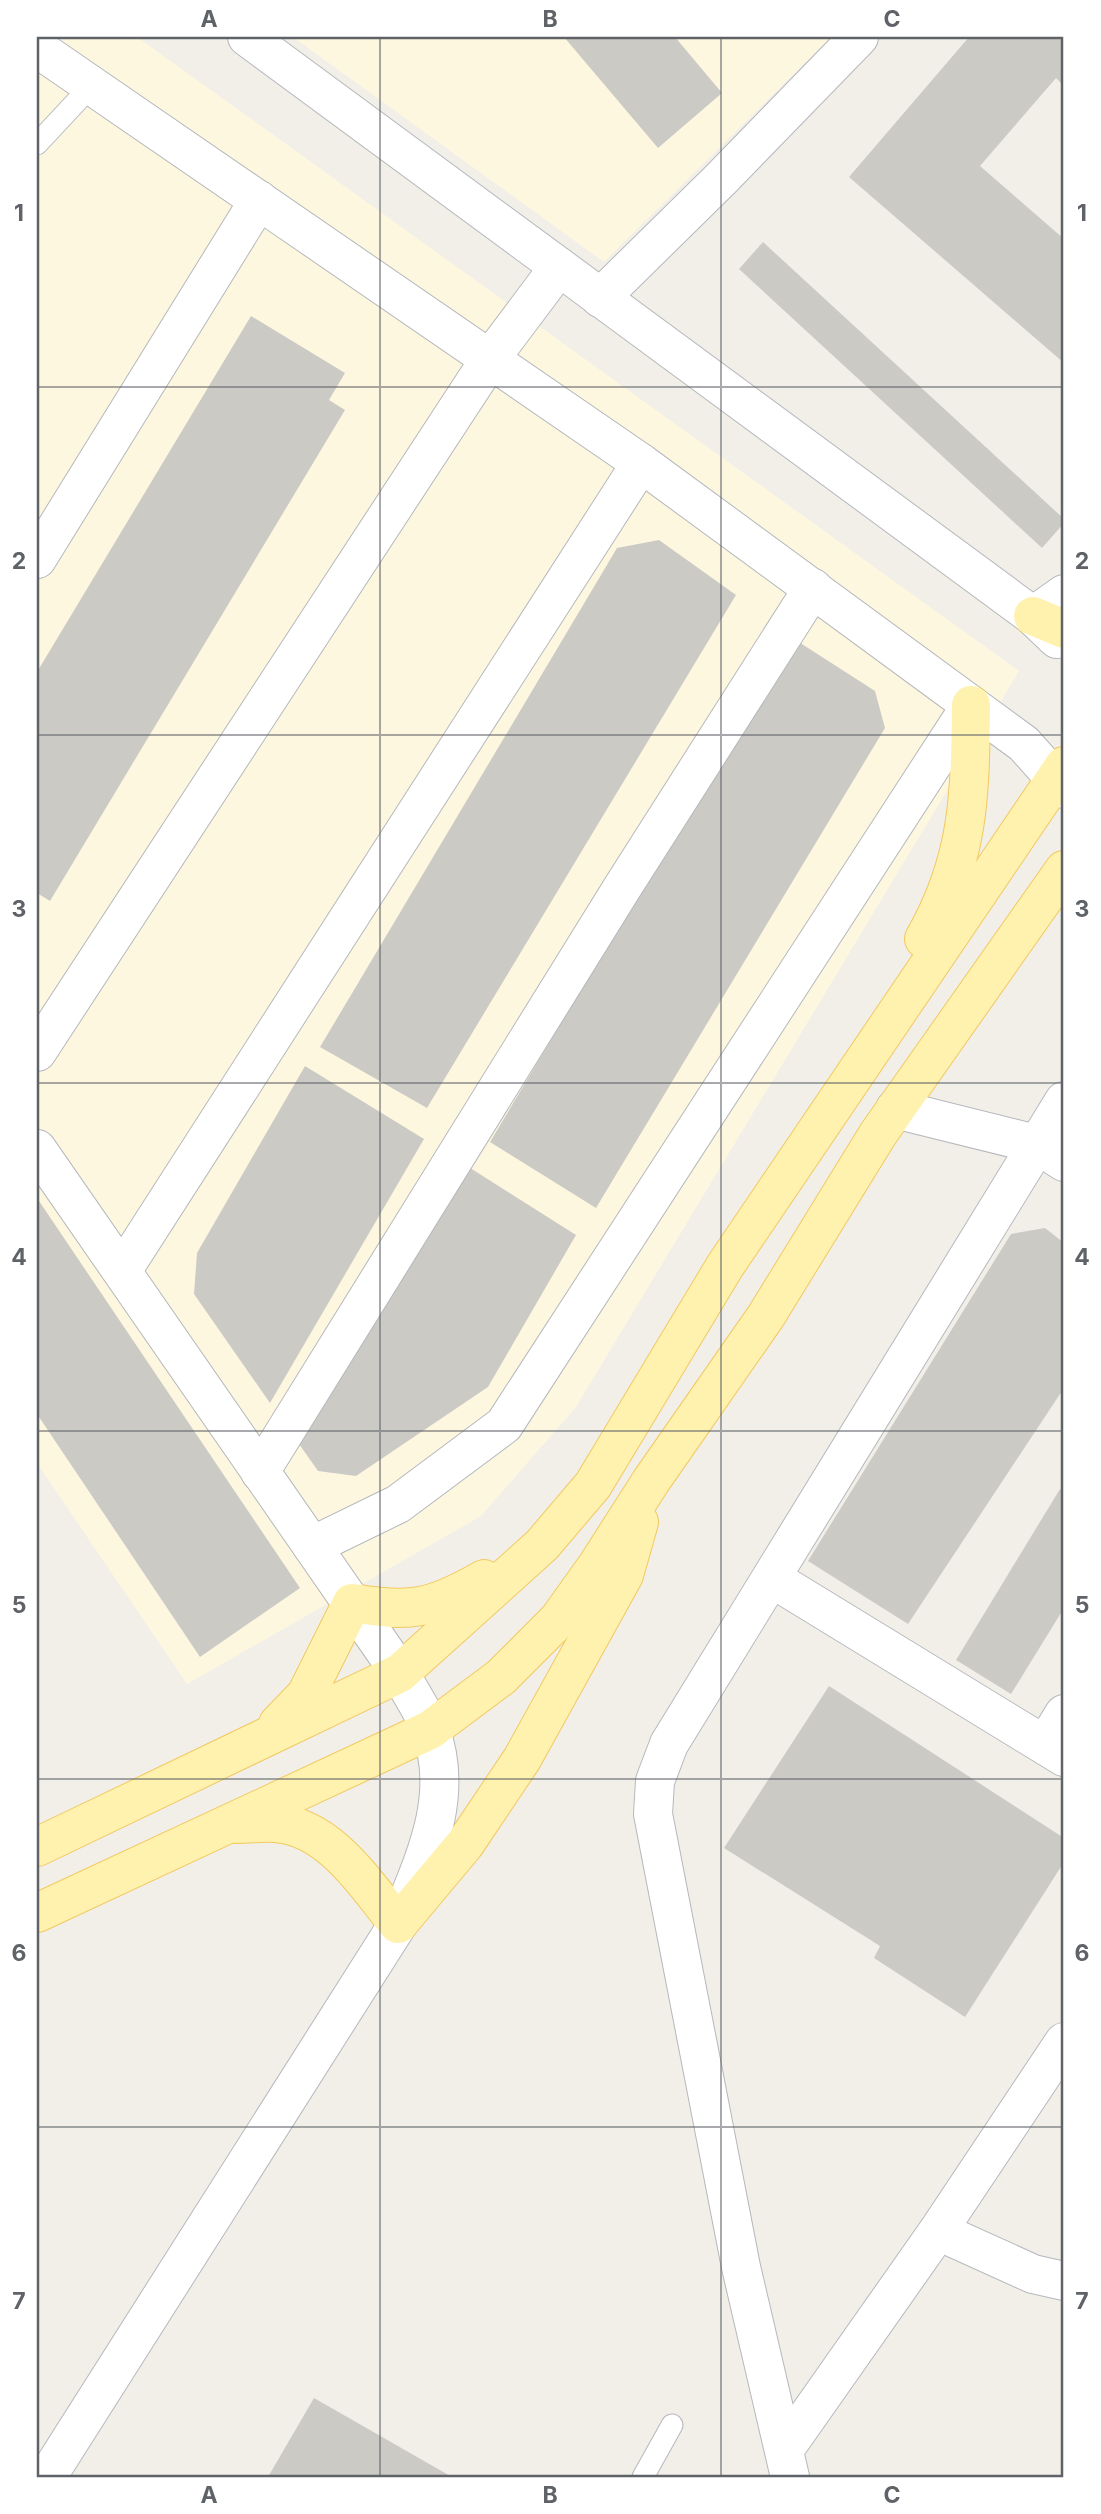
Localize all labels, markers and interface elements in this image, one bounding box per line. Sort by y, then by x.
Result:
text: A [200,5,218,33]
text: B [542,5,558,33]
text: C [883,5,901,33]
text: 1 [14,199,24,227]
text: 1 [1077,199,1087,227]
text: 2 [12,547,26,575]
text: 2 [1075,547,1089,575]
text: 3 [12,895,26,923]
text: 3 [1075,895,1089,923]
text: 4 [11,1243,27,1271]
text: 4 [1074,1243,1090,1271]
text: 5 [12,1591,26,1619]
text: 5 [1075,1591,1089,1619]
text: 6 [12,1939,26,1967]
text: 6 [1075,1939,1089,1967]
text: 7 [12,2287,26,2315]
text: 7 [1075,2287,1089,2315]
text: A [200,2481,218,2509]
text: B [542,2481,558,2509]
text: C [883,2481,901,2509]

